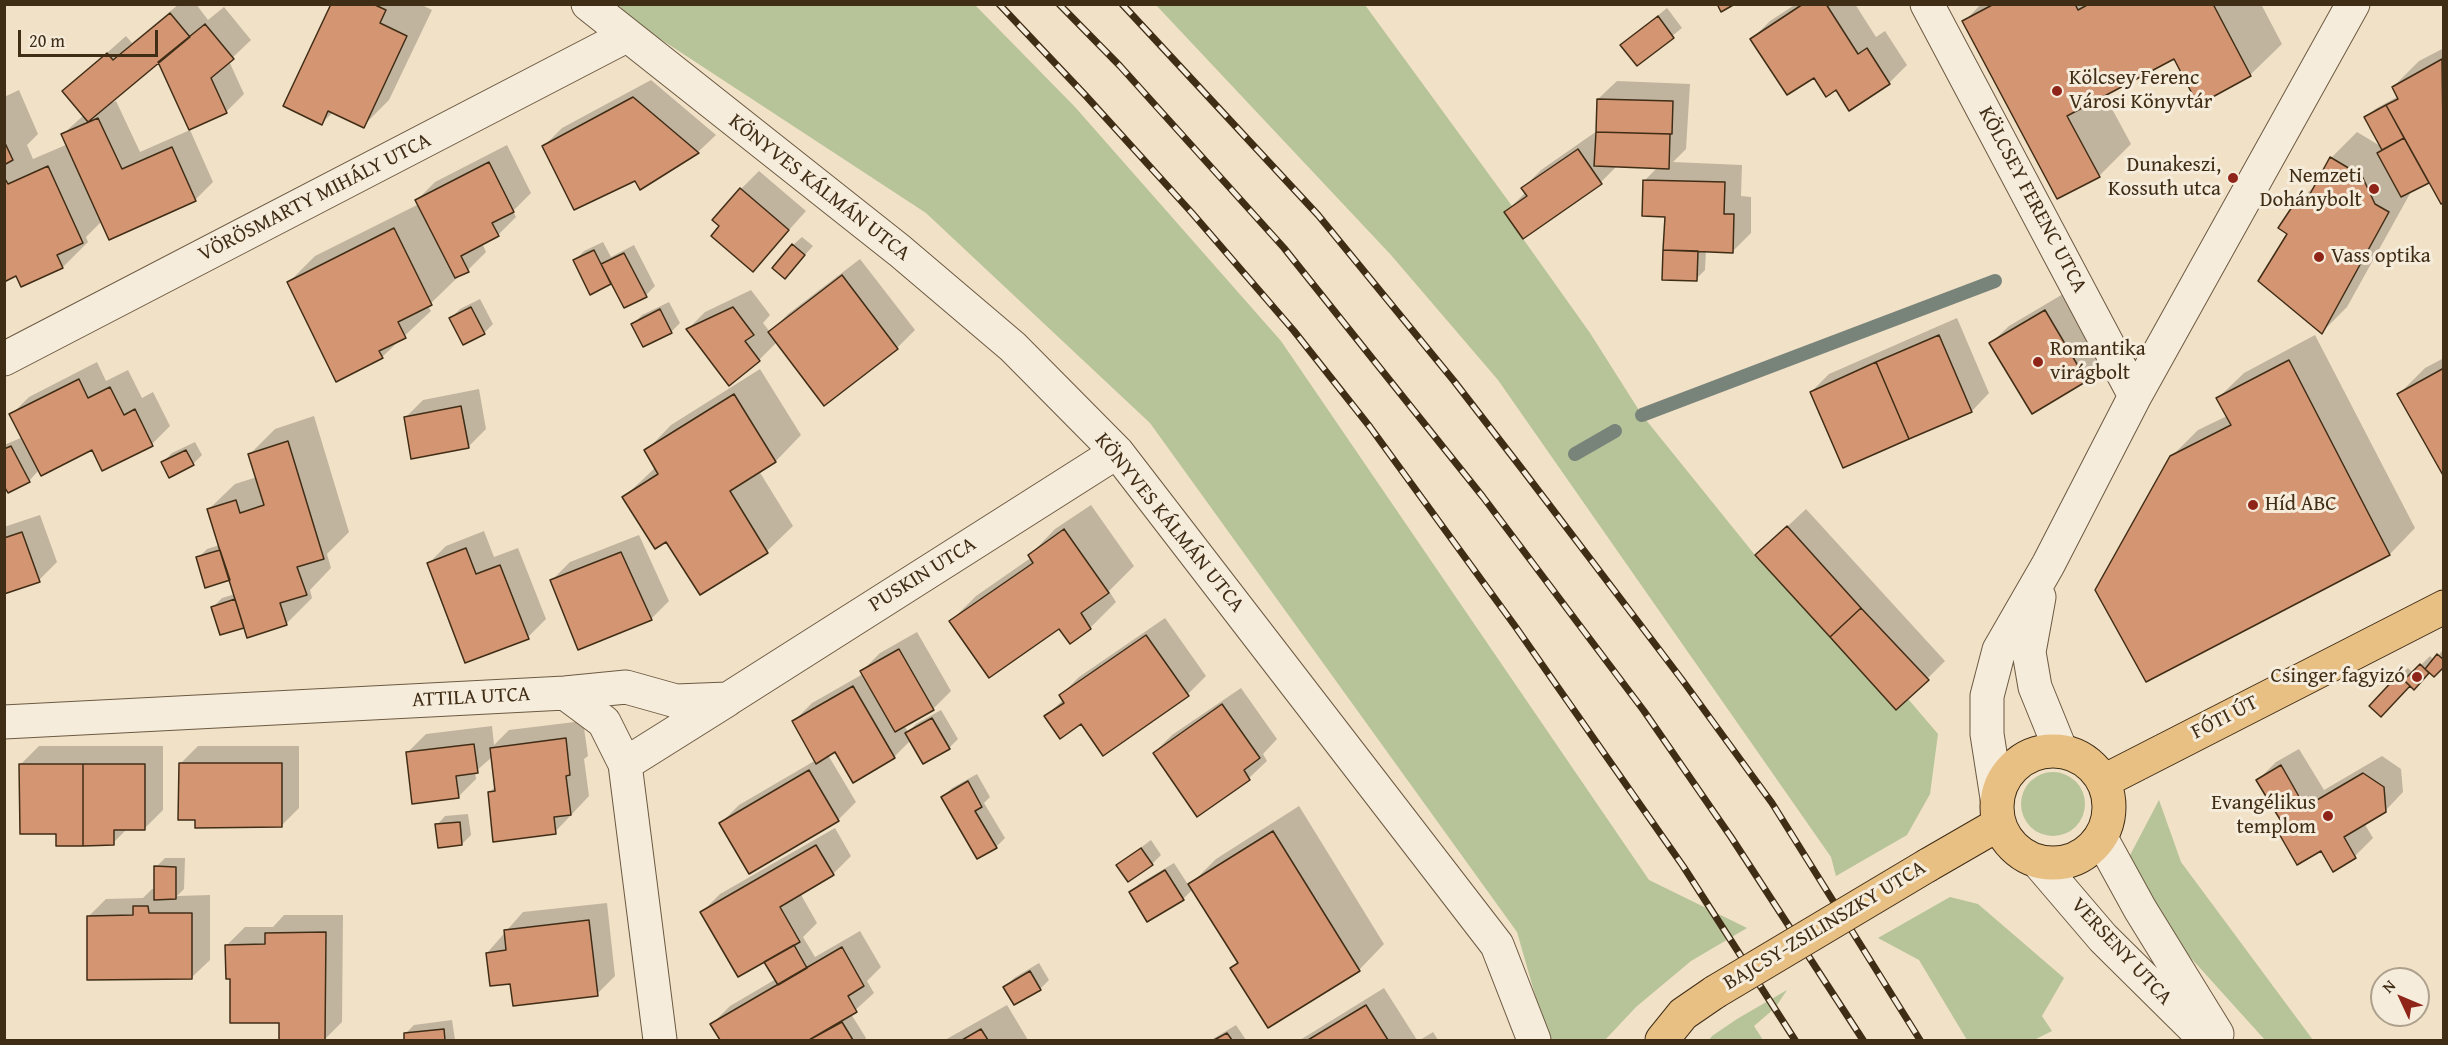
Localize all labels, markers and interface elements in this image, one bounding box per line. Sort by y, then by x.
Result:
scale bar [21,18,160,56]
text: 20 m [29,27,65,54]
place label: Kölcsey Ferenc Városi Könyvtár [2069,66,2212,116]
marker: Kölcsey Ferenc Városi Könyvtár [2050,84,2064,98]
street label: KÖLCSEY FERENC UTCA [1972,103,2092,297]
street label: KÖNYVES KÁLMÁN UTCA [723,109,915,267]
street label: VÖRÖSMARTY MIHÁLY UTCA [194,128,436,268]
place label: Dunakeszi, Kossuth utca [2108,153,2221,203]
place label: Nemzeti Dohánybolt [2260,164,2362,214]
marker: Dunakeszi, Kossuth utca [2226,171,2240,185]
marker: Nemzeti Dohánybolt [2367,182,2381,196]
place label: Vass optika [2331,244,2431,270]
marker: Vass optika [2312,250,2326,264]
place label: Romantika virágbolt [2050,337,2146,387]
marker: Romantika virágbolt [2031,355,2045,369]
street label: KÖNYVES KÁLMÁN UTCA [1089,428,1249,618]
place label: Híd ABC [2265,492,2337,518]
marker: Híd ABC [2246,498,2260,512]
street label: PUSKIN UTCA [865,532,981,618]
place label: Csinger fagyizó [2271,664,2405,690]
marker: Csinger fagyizó [2410,670,2424,684]
street label: ATTILA UTCA [411,682,531,714]
street label: FÓTI ÚT [2187,691,2263,745]
place label: Evangélikus templom [2211,791,2316,841]
marker: Evangélikus templom [2321,809,2335,823]
street label: BAJCSY-ZSILINSZKY UTCA [1719,856,1931,996]
street label: VERSENY UTCA [2065,893,2177,1011]
north arrow [2370,967,2430,1027]
text: N [2376,974,2401,998]

